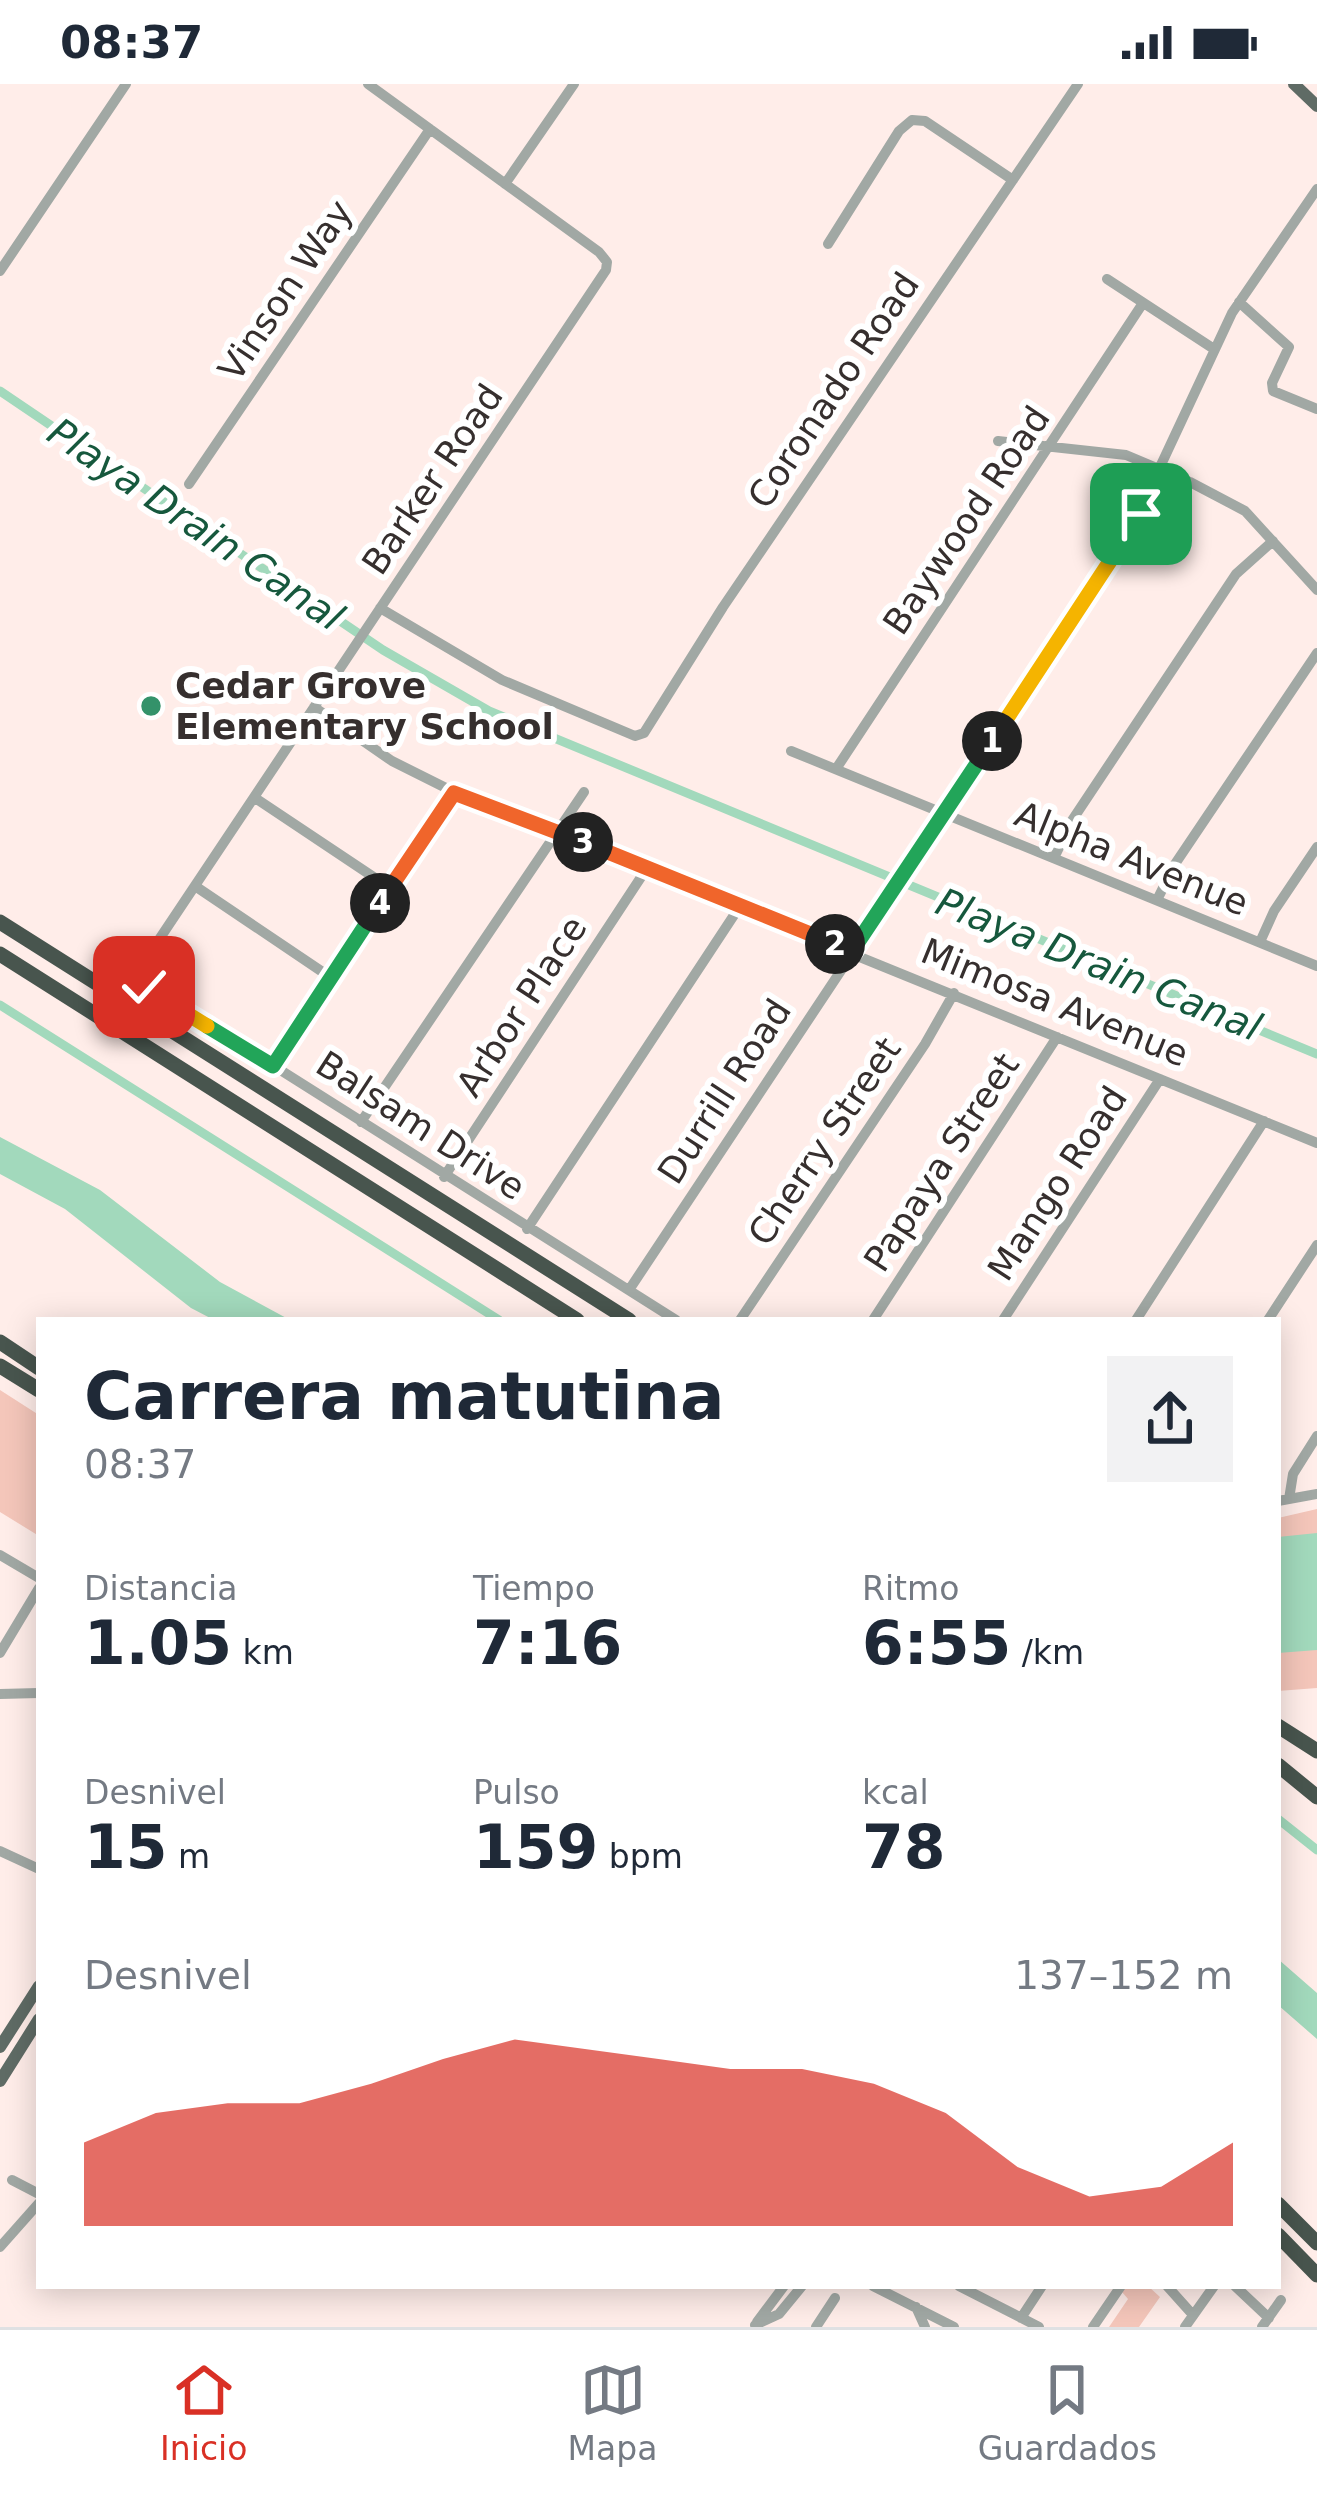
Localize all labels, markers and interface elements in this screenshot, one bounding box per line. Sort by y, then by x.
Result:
text: 08:37 [60,16,203,69]
street label: Vinson Way [210,192,361,388]
street label: Coronado Road [740,265,927,516]
street label: Barker Road [354,377,511,582]
street label: Baywood Road [875,398,1058,642]
water label: Playa Drain Canal [40,409,352,640]
pin [1090,463,1192,565]
icon: arrive [1108,481,1174,547]
place label: Cedar Grove Elementary School [175,665,554,747]
marker: Cedar Grove Elementary School [138,693,164,719]
pin: 1 [962,711,1022,771]
text: 1 [981,721,1003,760]
street label: Alpha Avenue [1009,793,1254,924]
pin: 3 [553,812,613,872]
text: 3 [572,822,594,861]
pin: 4 [350,873,410,933]
water label: Playa Drain Canal [930,879,1268,1050]
text: 4 [369,883,391,922]
street label: Arbor Place [448,909,595,1104]
pin: 2 [805,914,865,974]
text: 2 [824,924,846,963]
street label: Mimosa Avenue [915,930,1194,1075]
pin [93,936,195,1038]
icon: check [111,954,177,1020]
street label: Durrill Road [650,992,799,1191]
street label: Cherry Street [740,1030,909,1253]
street label: Balsam Drive [309,1043,533,1208]
street label: Papaya Street [856,1046,1027,1279]
street label: Mango Road [980,1079,1135,1288]
button: share [1107,1356,1233,1482]
text: Carrera matutina [84,1358,724,1435]
text: 08:37 [84,1442,196,1487]
text: Distancia [84,1569,237,1608]
text: Tiempo [473,1569,595,1608]
text: Ritmo [862,1569,959,1608]
text: 1.05 [84,1608,232,1678]
text: 7:16 [473,1608,622,1678]
text: 6:55 [862,1608,1011,1678]
text: km [232,1633,294,1672]
text: /km [1011,1633,1084,1672]
text: Desnivel [84,1773,226,1812]
text: Pulso [473,1773,560,1812]
text: kcal [862,1773,929,1812]
text: 15 [84,1812,168,1882]
text: 159 [473,1812,598,1882]
text: 78 [862,1812,946,1882]
text: m [168,1837,210,1876]
text: bpm [598,1837,683,1876]
text: Desnivel [84,1953,252,1998]
text: 137–152 m [1014,1953,1233,1998]
tab: Inicio [160,2357,247,2468]
tab: Mapa [568,2357,657,2468]
tab: Guardados [978,2357,1157,2468]

